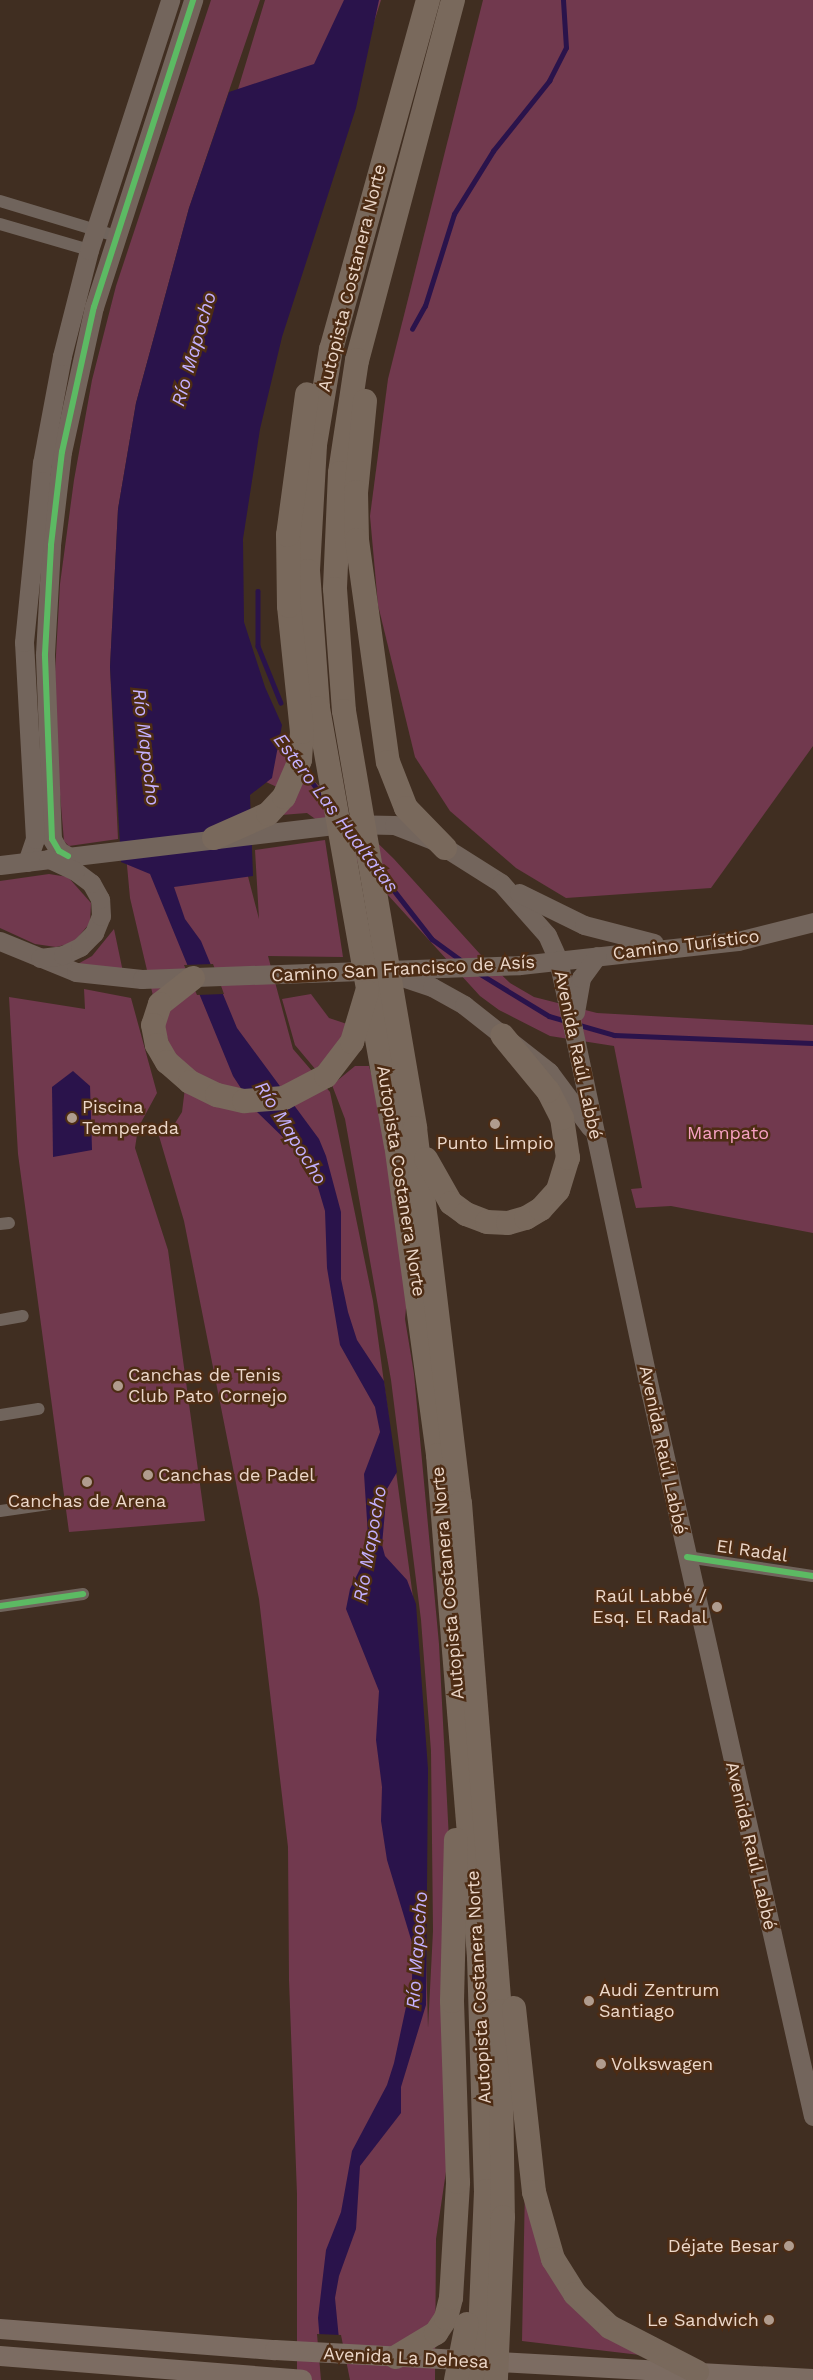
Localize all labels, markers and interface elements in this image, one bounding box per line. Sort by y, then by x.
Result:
street label: Autopista Costanera Norte [313,162,391,394]
water label: Río Mapocho [167,289,221,409]
water label: Río Mapocho [128,687,164,807]
water label: Estero Las Hualtatas [269,729,403,897]
street label: Camino Turístico [611,925,761,965]
street label: Camino San Francisco de Asís [270,951,536,987]
street label: Avenida Raúl Labbé [549,968,607,1142]
street label: Autopista Costanera Norte [372,1064,430,1298]
water label: Río Mapocho [250,1077,332,1189]
place label: Piscina Temperada [82,1097,179,1140]
marker: Piscina Temperada [66,1112,78,1124]
marker: Punto Limpio [489,1118,501,1130]
park label: Mampato [687,1122,769,1144]
place label: Punto Limpio [436,1132,554,1154]
street label: Avenida Raúl Labbé [634,1363,692,1537]
place label: Canchas de Tenis Club Pato Cornejo [128,1365,287,1408]
marker: Canchas de Tenis Club Pato Cornejo [112,1380,124,1392]
place label: Canchas de Padel [158,1464,315,1486]
street label: Autopista Costanera Norte [427,1465,469,1701]
marker: Canchas de Padel [142,1469,154,1481]
marker: Canchas de Arena [81,1476,93,1488]
water label: Río Mapocho [349,1484,391,1604]
place label: Canchas de Arena [7,1490,167,1512]
street label: El Radal [715,1535,789,1567]
place label: Raúl Labbé / Esq. El Radal [592,1586,707,1628]
marker: Raúl Labbé / Esq. El Radal [711,1601,723,1613]
street label: Avenida Raúl Labbé [721,1759,781,1933]
street label: Autopista Costanera Norte [462,1869,496,2105]
water label: Río Mapocho [402,1890,432,2010]
place label: Audi Zentrum Santiago [599,1980,719,2022]
marker: Audi Zentrum Santiago [583,1995,595,2007]
place label: Volkswagen [611,2053,713,2075]
marker: Volkswagen [595,2058,607,2070]
place label: Déjate Besar [668,2235,779,2257]
marker: Déjate Besar [783,2240,795,2252]
place label: Le Sandwich [647,2309,759,2331]
marker: Le Sandwich [763,2314,775,2326]
street label: Avenida La Dehesa [322,2343,490,2373]

